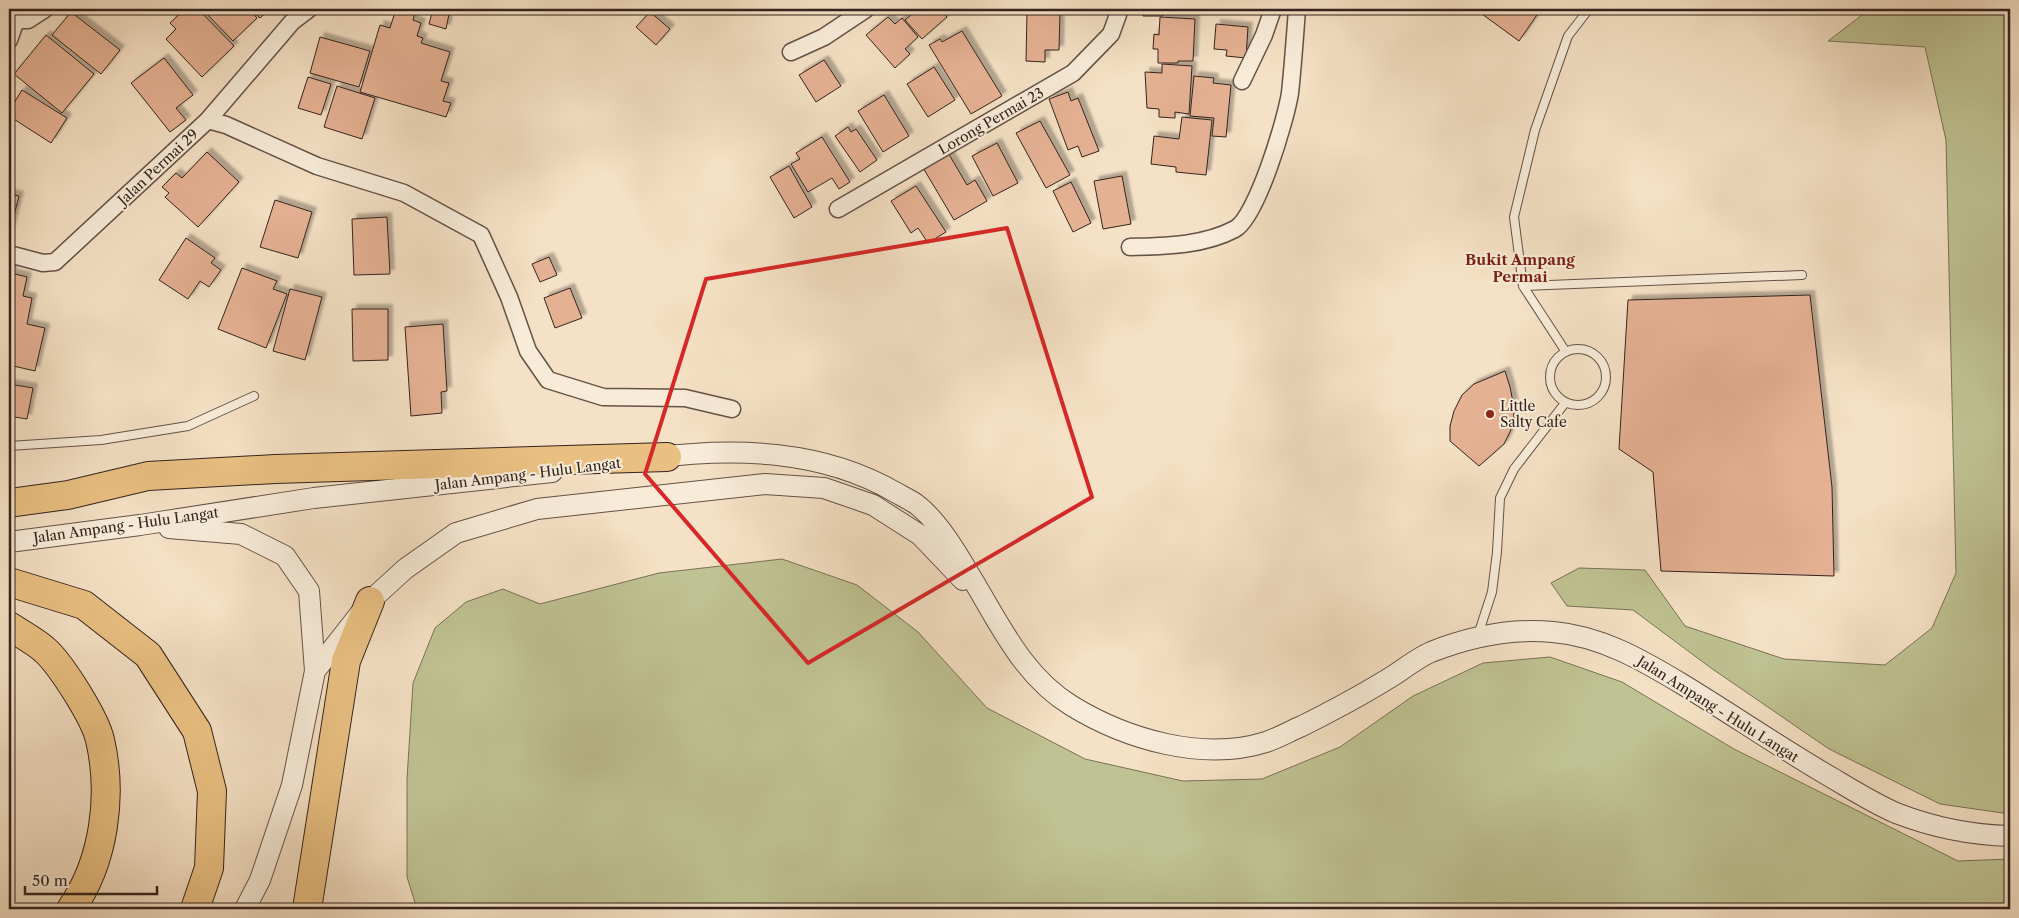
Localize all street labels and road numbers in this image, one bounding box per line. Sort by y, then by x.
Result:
street label: Lorong Permai 23 [935,84,1047,158]
street label: Jalan Permai 29 [113,125,202,210]
street label: Jalan Ampang - Hulu Langat [432,454,622,495]
street label: Jalan Ampang - Hulu Langat [30,503,220,547]
street label: Jalan Ampang - Hulu Langat [1632,651,1802,766]

